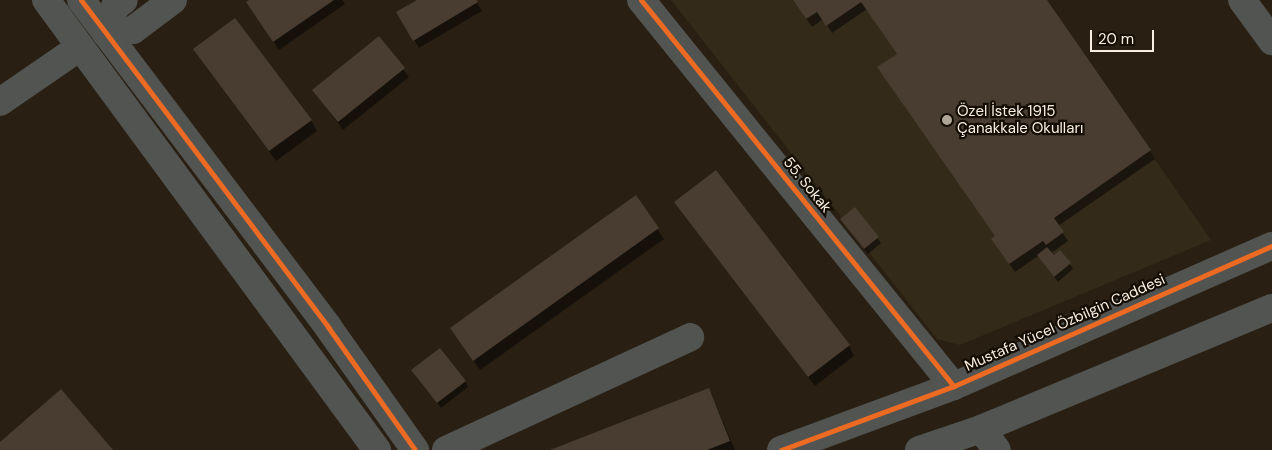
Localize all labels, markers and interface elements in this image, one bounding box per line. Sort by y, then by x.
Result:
scale bar [1092,20,1156,52]
text: 20 m [1098,29,1134,49]
place label: Özel İstek 1915 Çanakkale Okulları [957,102,1083,137]
marker: Özel İstek 1915 Çanakkale Okulları [941,114,953,126]
street label: 55. Sokak [779,154,835,216]
street label: Mustafa Yücel Özbilgin Caddesi [962,271,1168,375]

